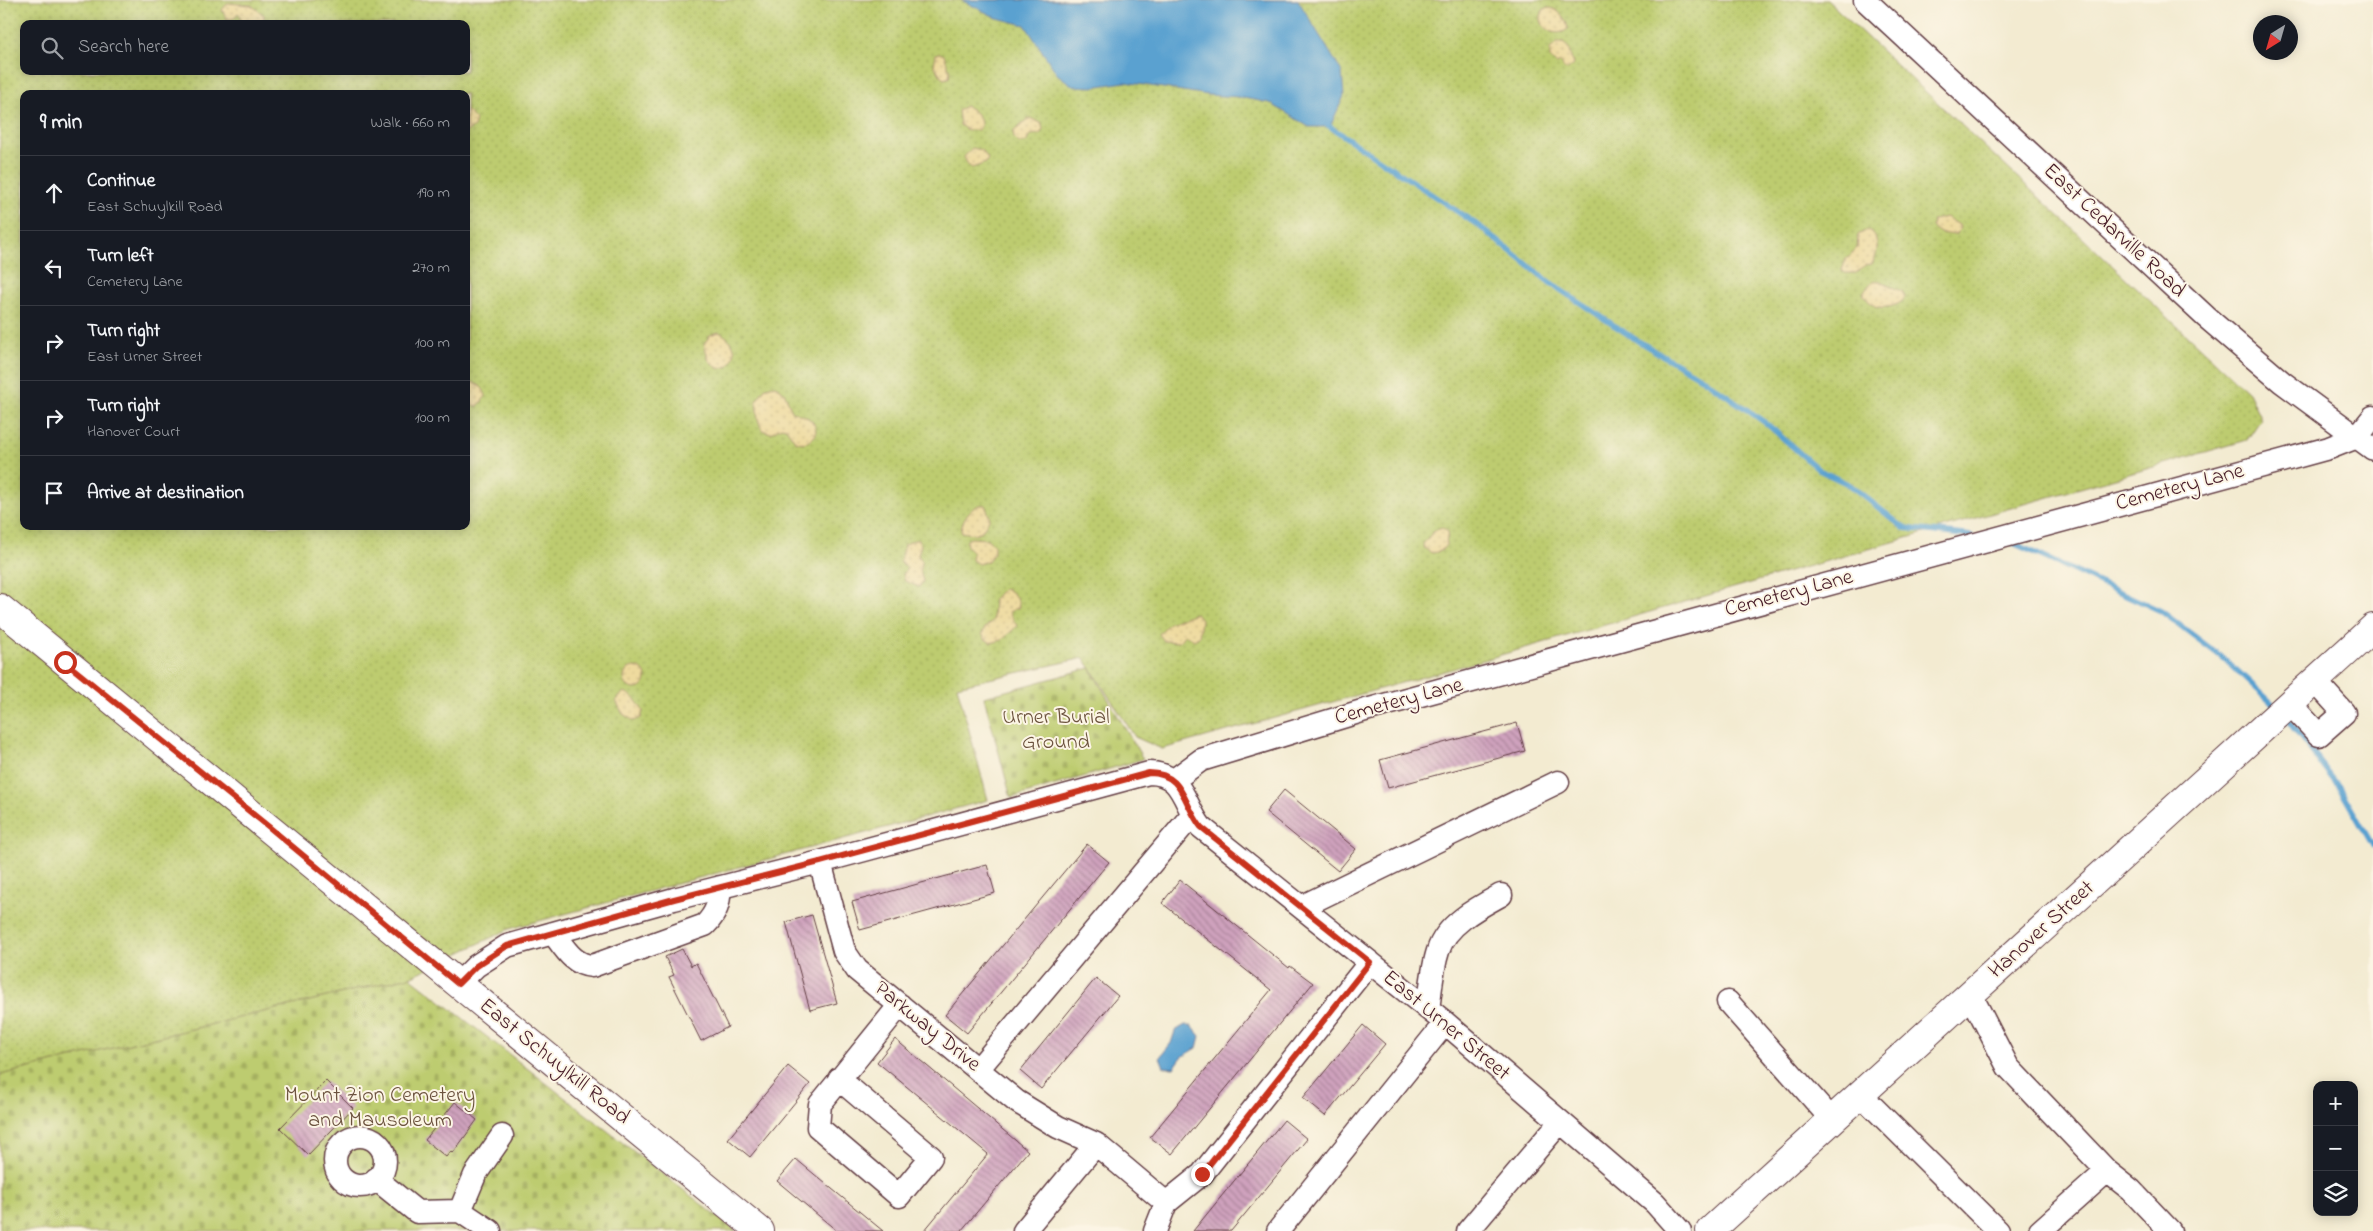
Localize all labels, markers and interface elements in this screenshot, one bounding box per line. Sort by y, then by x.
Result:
north arrow [2253,15,2298,60]
search box [20,20,470,75]
icon: search [38,34,66,62]
text: Search here [78,34,169,61]
text: 9 min [40,108,82,138]
text: Walk · 660 m [370,111,450,135]
street label: East Cedarville Road [2035,156,2193,306]
text: Continue [87,168,155,195]
icon: ahead [40,179,68,207]
text: 190 m [417,181,450,205]
text: East Schuylkill Road [87,195,223,219]
text: Turn left [87,243,154,270]
icon: left [40,254,68,282]
text: 270 m [412,256,450,280]
text: Cemetery Lane [87,270,183,294]
text: Turn right [87,318,160,345]
icon: right [40,329,68,357]
text: 100 m [415,331,450,355]
text: East Urner Street [87,345,202,369]
text: Turn right [87,393,160,420]
icon: right [40,404,68,432]
text: 100 m [415,406,450,430]
text: Hanover Court [87,420,180,444]
street label: Cemetery Lane [2112,456,2248,521]
icon: arrive [40,479,68,507]
text: Arrive at destination [87,480,244,507]
street label: Cemetery Lane [1721,562,1857,627]
route start [54,651,77,674]
street label: Cemetery Lane [1331,670,1467,735]
park label: Urner Burial Ground [1002,702,1110,759]
street label: Hanover Street [1982,873,2103,987]
street label: East Urner Street [1375,963,1517,1090]
street label: Parkway Drive [866,974,988,1081]
street label: East Schuylkill Road [471,991,637,1134]
park label: Mount Zion Cemetery and Mausoleum [285,1080,475,1137]
map controls [2313,1081,2358,1216]
button: + [2313,1081,2358,1126]
button: − [2313,1126,2358,1171]
route end [1191,1163,1214,1186]
button: layers [2313,1171,2358,1216]

